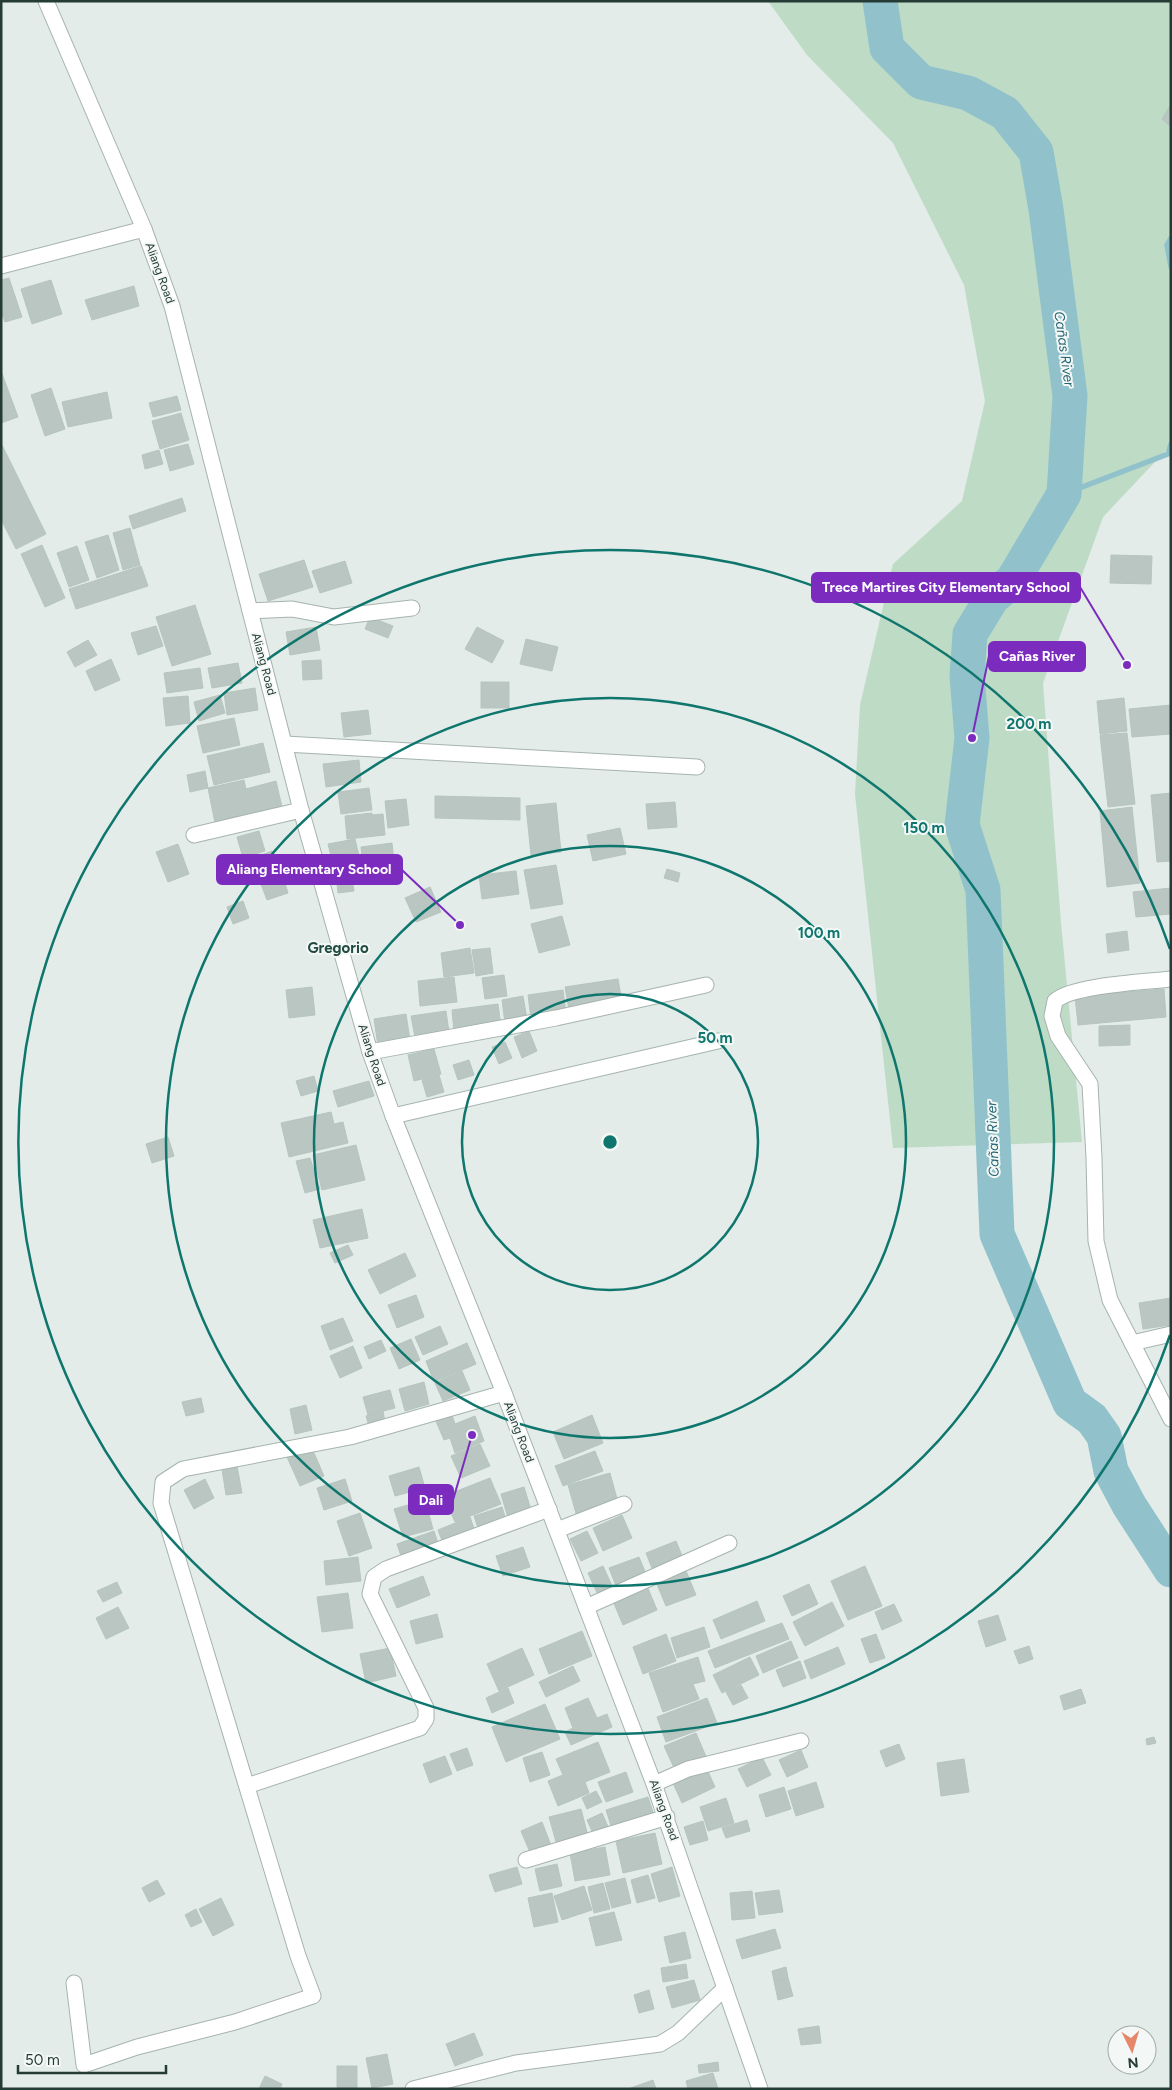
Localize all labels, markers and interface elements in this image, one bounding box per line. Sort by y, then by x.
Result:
street label: Aliang Road [142,241,178,305]
water label: Cañas River [1050,310,1078,389]
callout: Trece Martires City Elementary School [812,573,1080,602]
text: Trece Martires City Elementary School [822,579,1070,596]
street label: Aliang Road [249,631,279,697]
callout: Cañas River [989,642,1085,671]
text: Cañas River [999,648,1076,665]
text: 200 m [1007,715,1051,733]
text: 150 m [903,819,945,837]
callout: Aliang Elementary School [217,855,402,884]
text: Aliang Elementary School [226,861,392,878]
text: 100 m [798,924,840,942]
district label: Gregorio [307,939,369,957]
street label: Aliang Road [355,1022,389,1088]
text: 50 m [697,1029,733,1047]
water label: Cañas River [983,1100,1003,1177]
centre of rings [601,1133,619,1151]
street label: Aliang Road [501,1400,537,1464]
callout: Dali [409,1485,453,1514]
text: Dali [419,1492,443,1509]
street label: Aliang Road [646,1778,682,1842]
north arrow [1107,2025,1157,2075]
scale bar [18,2042,165,2074]
text: 50 m [25,2051,60,2069]
text: N [1127,2054,1139,2071]

